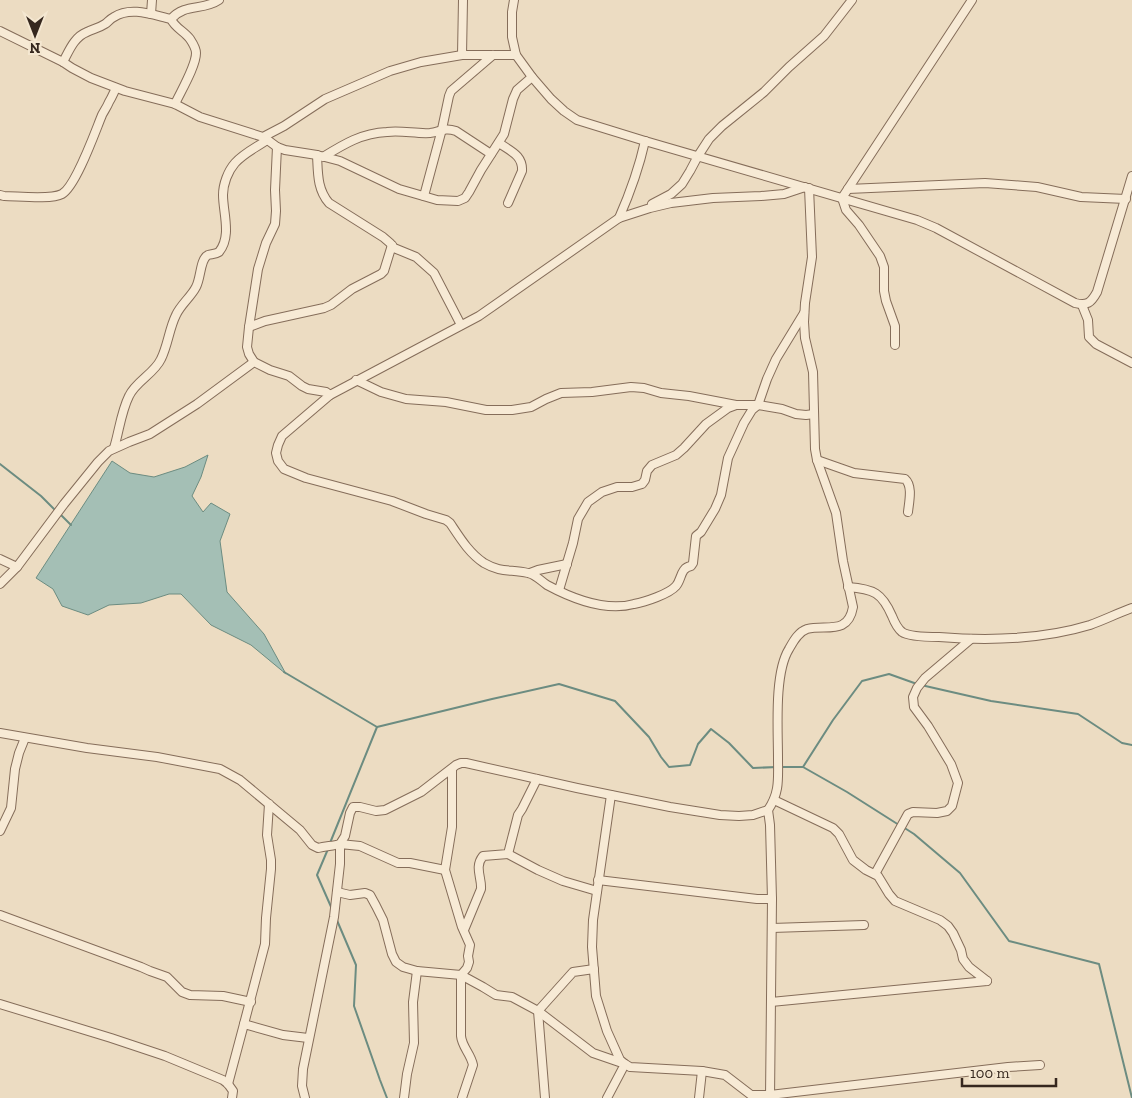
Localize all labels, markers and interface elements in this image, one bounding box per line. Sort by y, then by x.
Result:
north arrow [10,10,60,60]
text: N [29,39,40,56]
scale bar [962,1056,1056,1088]
text: 100 m [970,1064,1009,1082]

